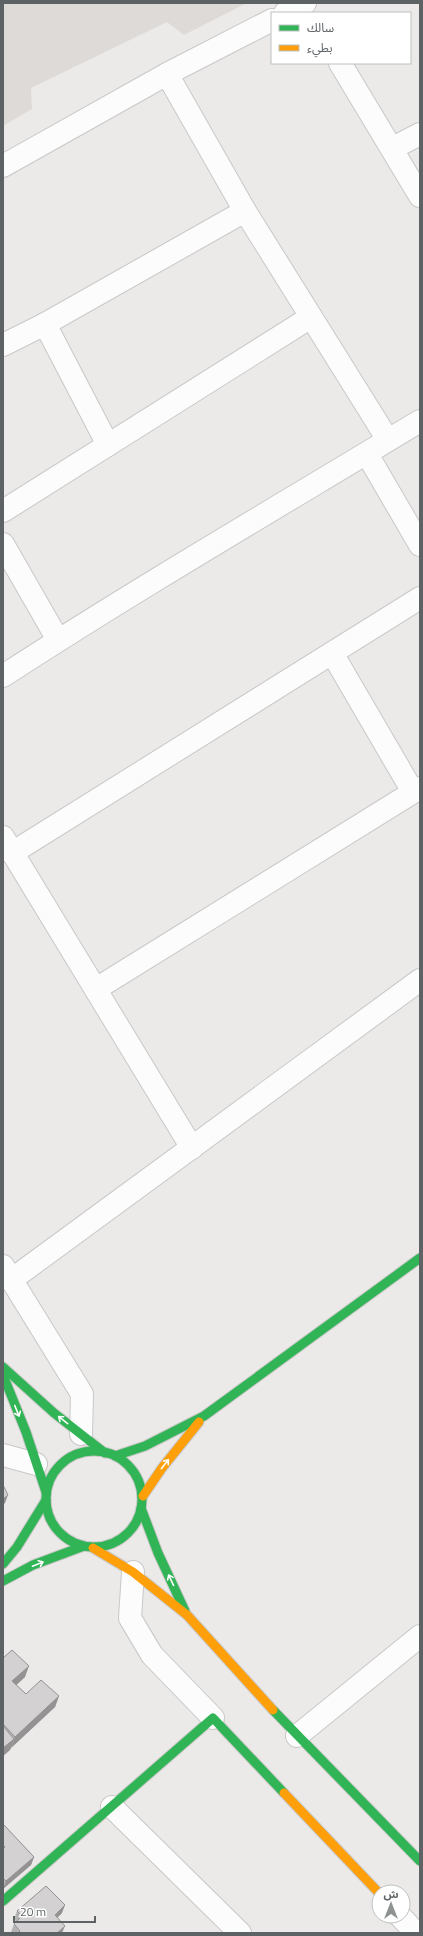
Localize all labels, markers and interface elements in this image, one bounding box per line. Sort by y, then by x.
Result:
legend [271,12,411,64]
text: سالك [307,18,334,37]
text: بطيء [307,38,333,58]
one-way arrow [14,1404,22,1416]
one-way arrow [58,1416,69,1424]
one-way arrow [160,1459,169,1470]
one-way arrow [31,1559,43,1567]
one-way arrow [167,1574,174,1586]
north arrow [371,1884,411,1924]
text: ش [383,1886,399,1902]
scale bar [14,1898,95,1924]
text: 20 m [20,1902,46,1921]

